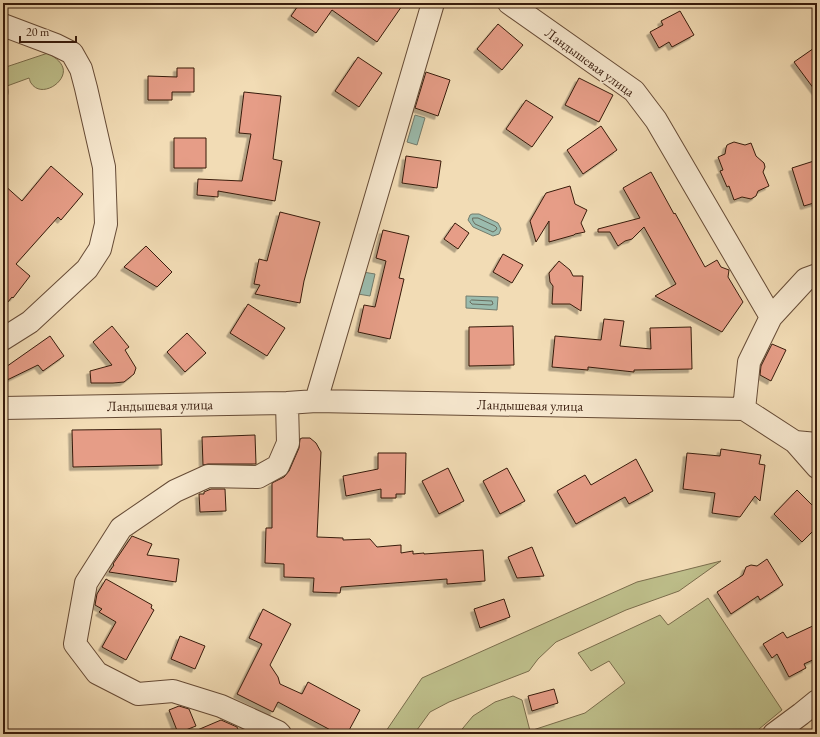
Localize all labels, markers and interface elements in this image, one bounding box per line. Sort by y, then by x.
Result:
scale bar [20,18,76,44]
text: 20 m [26,24,50,40]
street label: Ландышевая улица [542,24,639,101]
street label: Ландышевая улица [107,395,214,415]
street label: Ландышевая улица [477,395,584,415]

